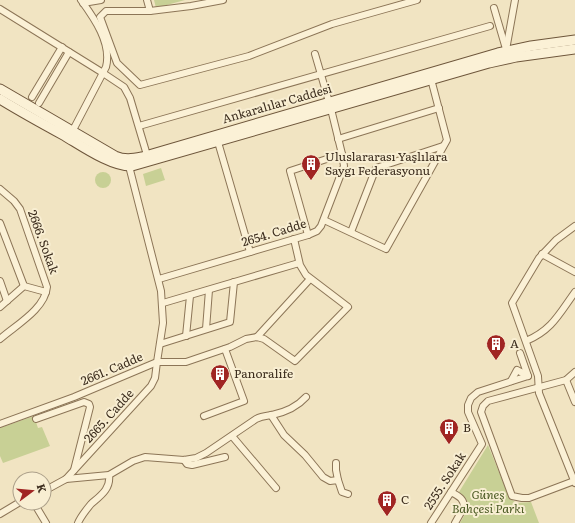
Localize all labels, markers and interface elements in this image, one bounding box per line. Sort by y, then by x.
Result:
street label: Ankaralılar Caddesi [220,79,334,127]
place label: Uluslararası Yaşlılara Saygı Federasyonu [325,147,448,179]
building icon: Uluslararası Yaşlılara Saygı Federasyonu [300,153,322,181]
street label: 2666. Sokak [24,207,64,277]
street label: 2654. Cadde [239,214,308,250]
building icon: A [485,333,507,361]
place label: A [510,334,519,352]
street label: 2661. Cadde [78,347,145,389]
building icon: Panoralife [209,363,231,391]
place label: Panoralife [234,364,293,382]
street label: 2665. Cadde [79,384,137,446]
building icon: B [438,417,460,445]
place label: B [463,418,471,436]
street label: 2555. Sokak [419,447,470,513]
north arrow [12,471,52,511]
text: K [34,482,52,495]
park label: Güneş Bahçesi Parkı [452,485,525,517]
building icon: C [376,489,398,517]
place label: C [401,490,409,508]

